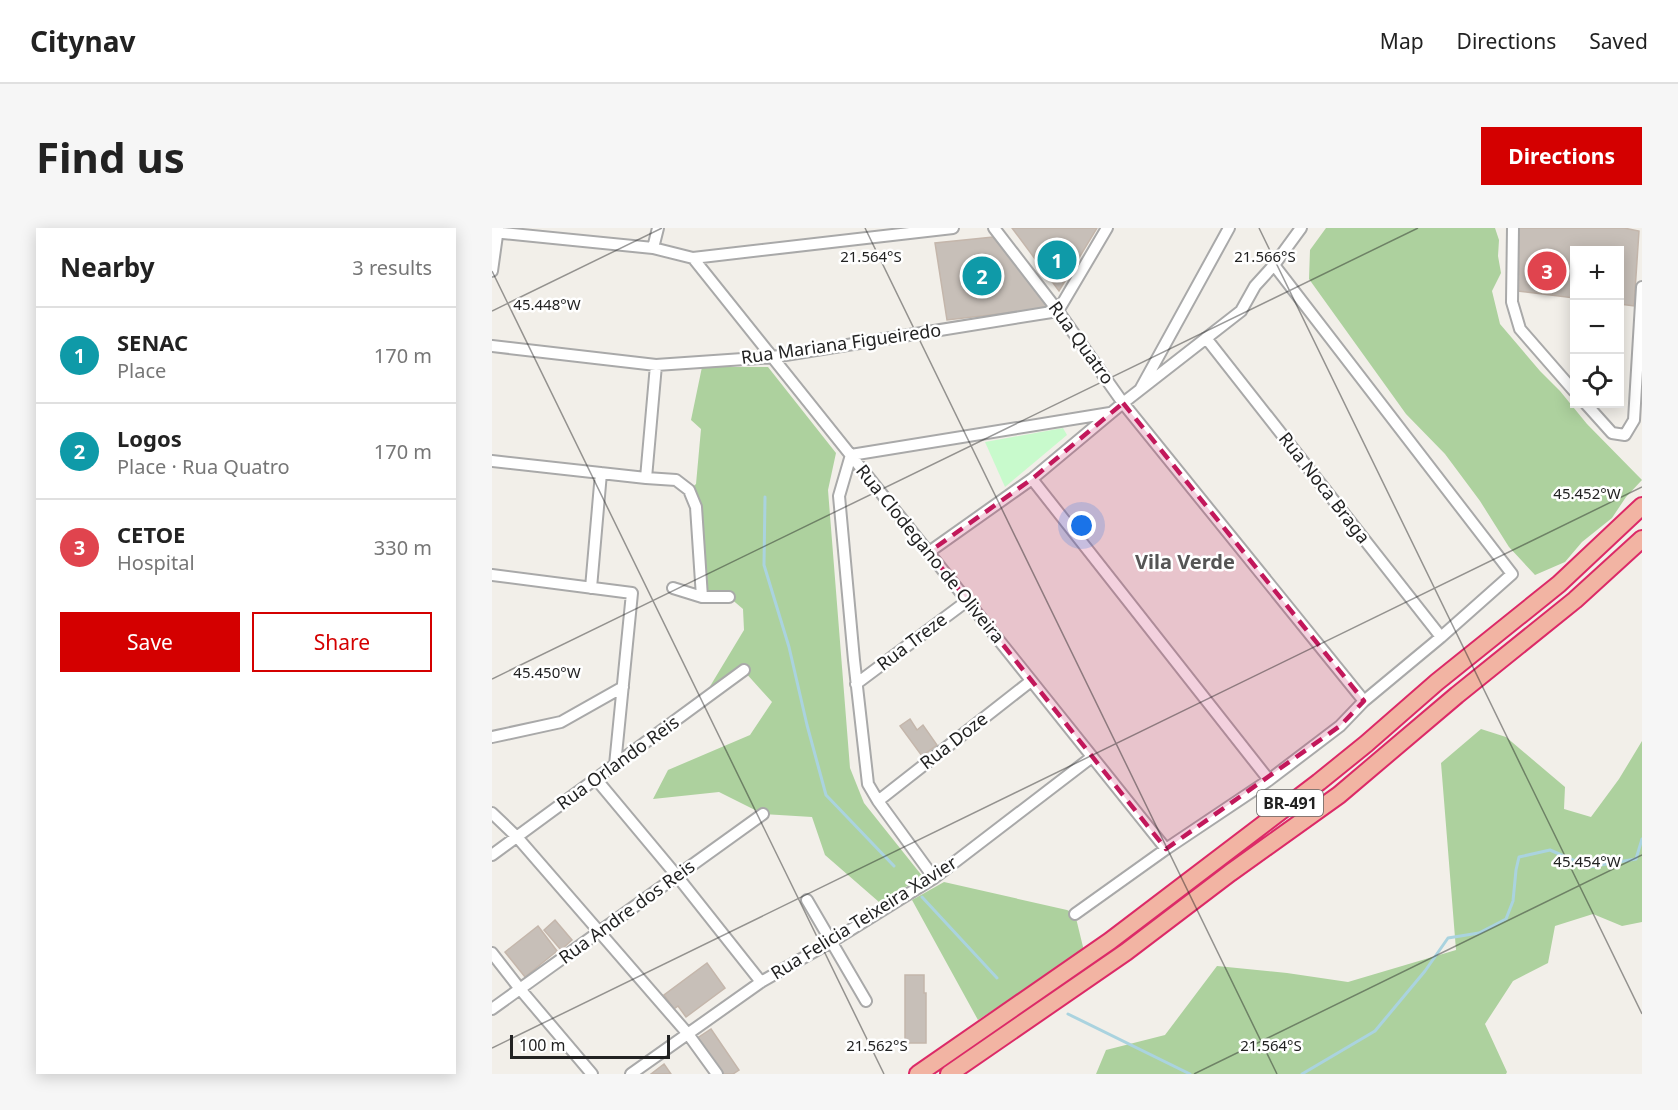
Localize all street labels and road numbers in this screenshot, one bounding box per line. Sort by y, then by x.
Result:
street label: Rua Quatro [1044,296,1120,389]
street label: Rua Mariana Figueiredo [739,317,942,369]
street label: Rua Noca Braga [1274,427,1376,548]
street label: Rua Clodegano de Oliveira [851,459,1010,648]
street label: Rua Treze [871,607,951,675]
street label: Rua Doze [915,706,992,774]
street label: Rua Orlando Reis [551,710,683,815]
road number: BR-491 [1257,790,1323,816]
street label: Rua Felicia Teixeira Xavier [766,850,962,984]
street label: Rua Andre dos Reis [554,854,699,969]

